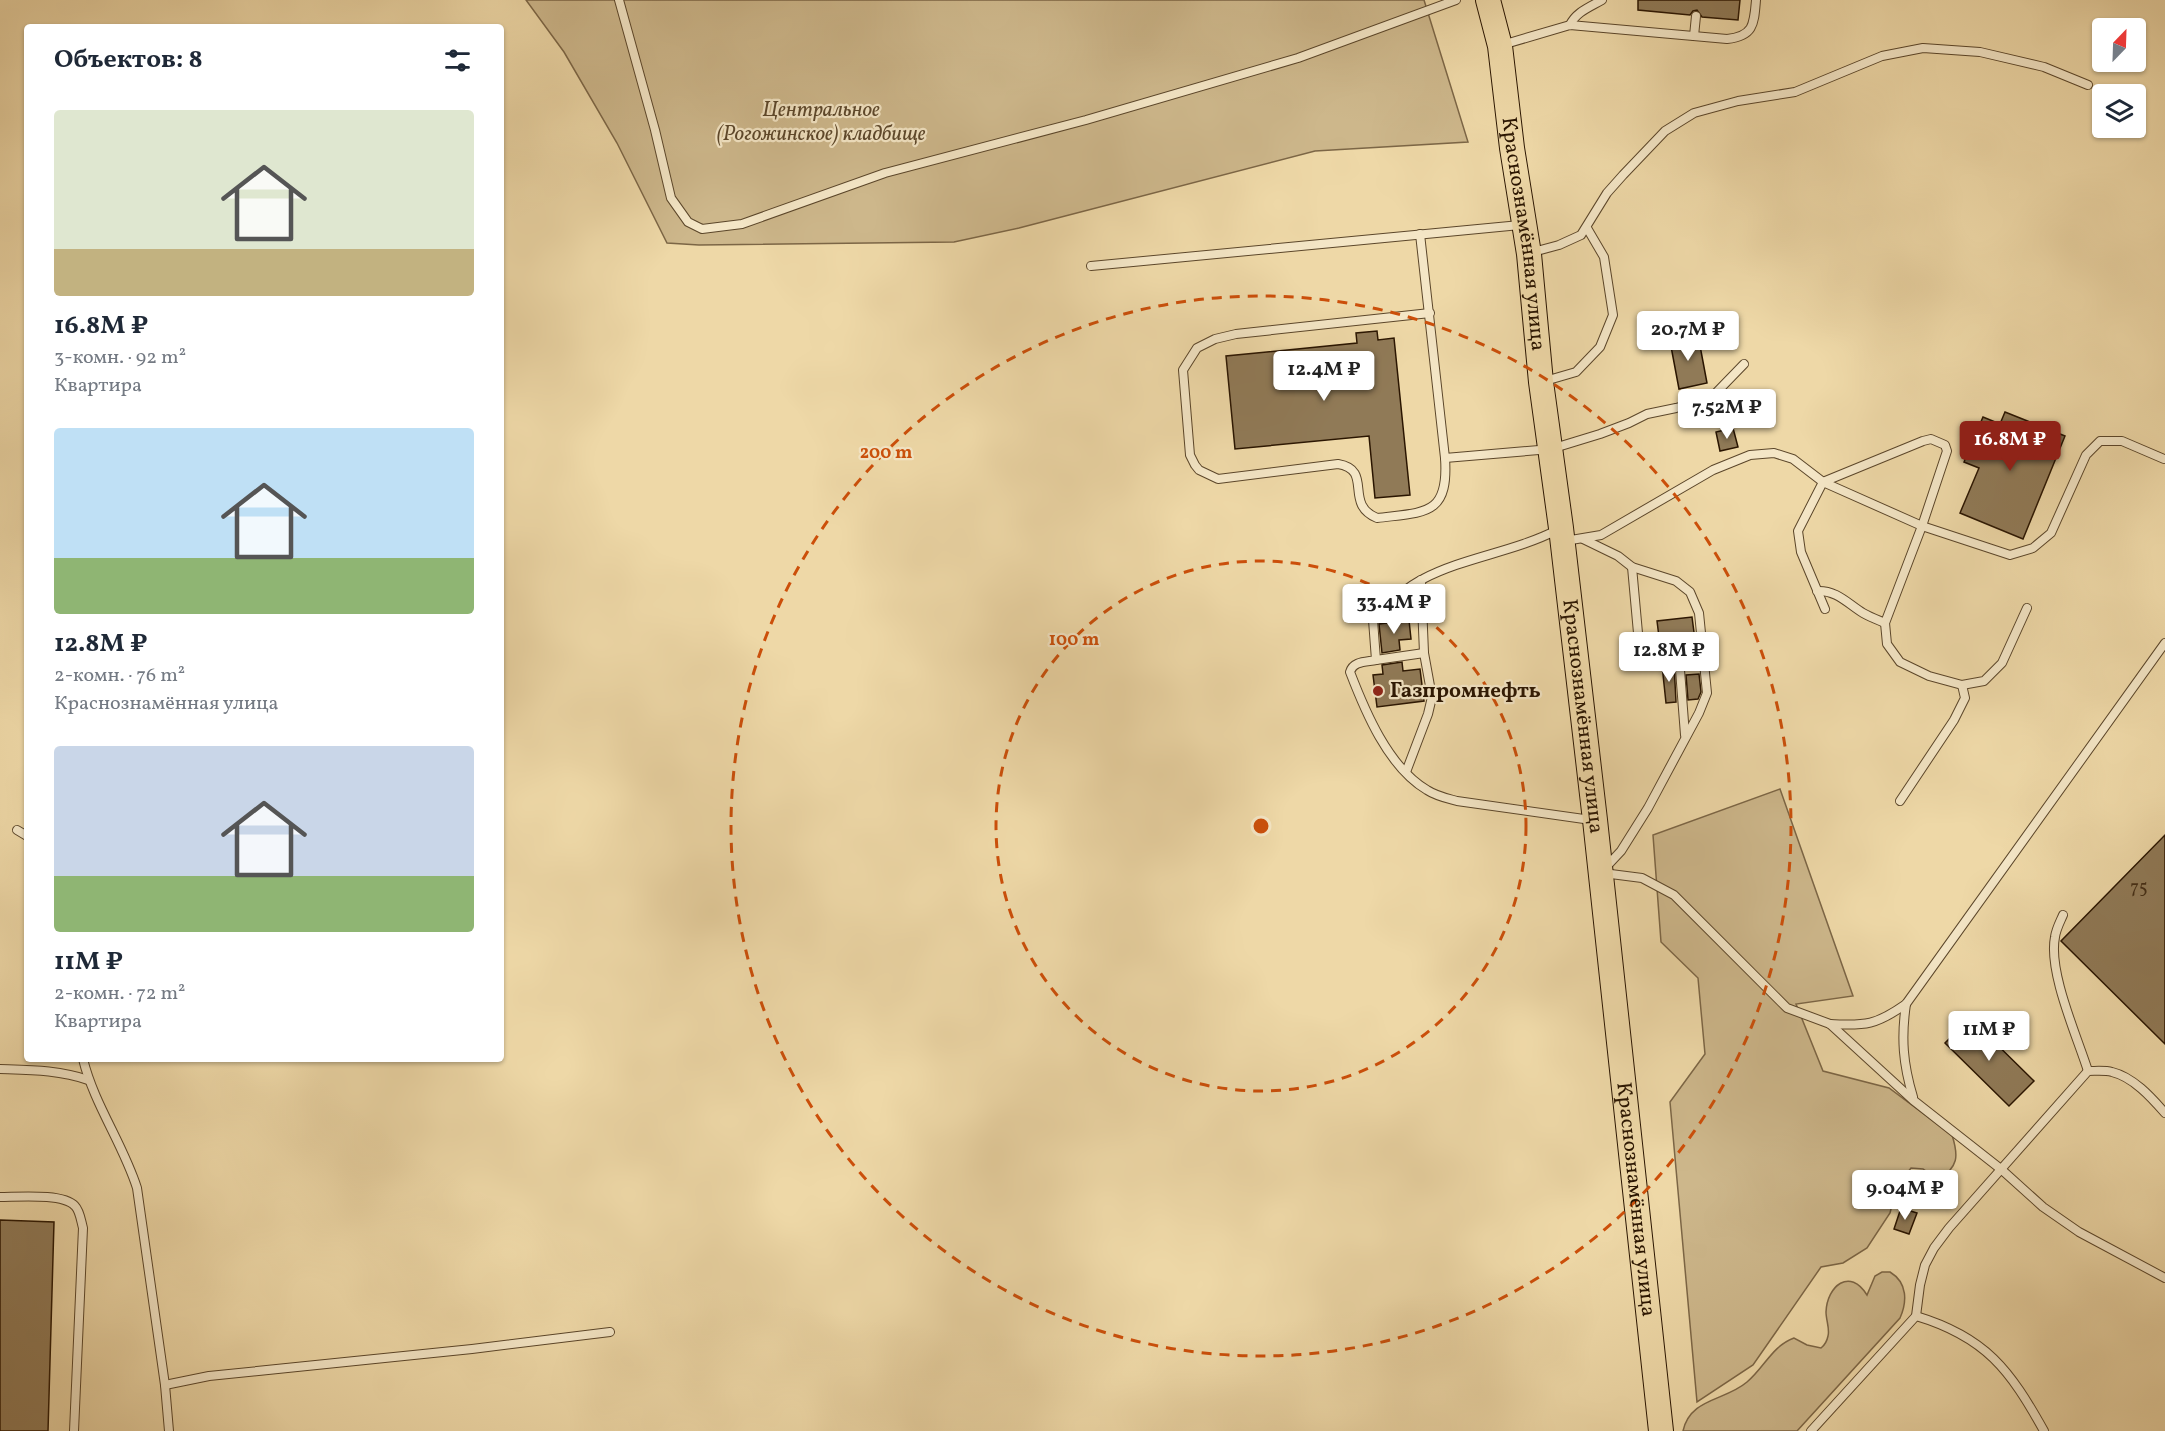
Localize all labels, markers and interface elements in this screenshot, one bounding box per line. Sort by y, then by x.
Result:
north arrow [2092,18,2146,72]
map controls [2092,18,2146,138]
text: Объектов: 8 [54,42,203,78]
icon: filters [441,44,474,77]
button: layers [2092,84,2146,138]
park label: Центральное (Рогожинское) кладбище [716,96,926,149]
street label: Краснознамённая улица [1494,115,1553,352]
icon: home [210,149,318,257]
text: 16.8M ₽ [54,308,148,344]
pin: 20.7M ₽ [1633,311,1743,362]
text: 20.7M ₽ [1651,316,1725,344]
text: 3-комн. · 92 m² [54,344,186,372]
pin: 12.4M ₽ [1269,351,1379,402]
text: 12.4M ₽ [1287,356,1361,384]
text: Квартира [54,372,142,400]
pin: 7.52M ₽ [1672,389,1782,440]
text: 7.52M ₽ [1692,394,1762,422]
pin: 16.8M ₽ [1955,421,2065,472]
text: 16.8M ₽ [1974,426,2046,454]
text: 200 m [860,441,912,466]
icon: home [210,467,318,575]
pin: 33.4M ₽ [1339,584,1449,635]
text: 33.4M ₽ [1356,589,1432,617]
street label: Краснознамённая улица [1555,597,1611,835]
text: 12.8M ₽ [54,626,148,662]
text: 100 m [1049,628,1099,653]
pin: 12.8M ₽ [1614,632,1724,683]
text: 12.8M ₽ [1633,637,1705,665]
text: 2-комн. · 76 m² [54,662,185,690]
place label: Газпромнефть [1390,677,1541,706]
marker: Газпромнефть [1371,684,1385,698]
text: Краснознамённая улица [54,690,279,718]
icon: home [210,785,318,893]
centre of rings [1251,816,1271,836]
house number: 75 [2130,876,2148,901]
text: 11M ₽ [54,944,123,980]
text: 2-комн. · 72 m² [54,980,185,1008]
text: Квартира [54,1008,142,1036]
pin: 11M ₽ [1947,1011,2031,1062]
text: 11M ₽ [1962,1016,2016,1044]
street label: Краснознамённая улица [1609,1080,1663,1318]
pin: 9.04M ₽ [1850,1170,1960,1221]
text: 9.04M ₽ [1866,1175,1944,1203]

